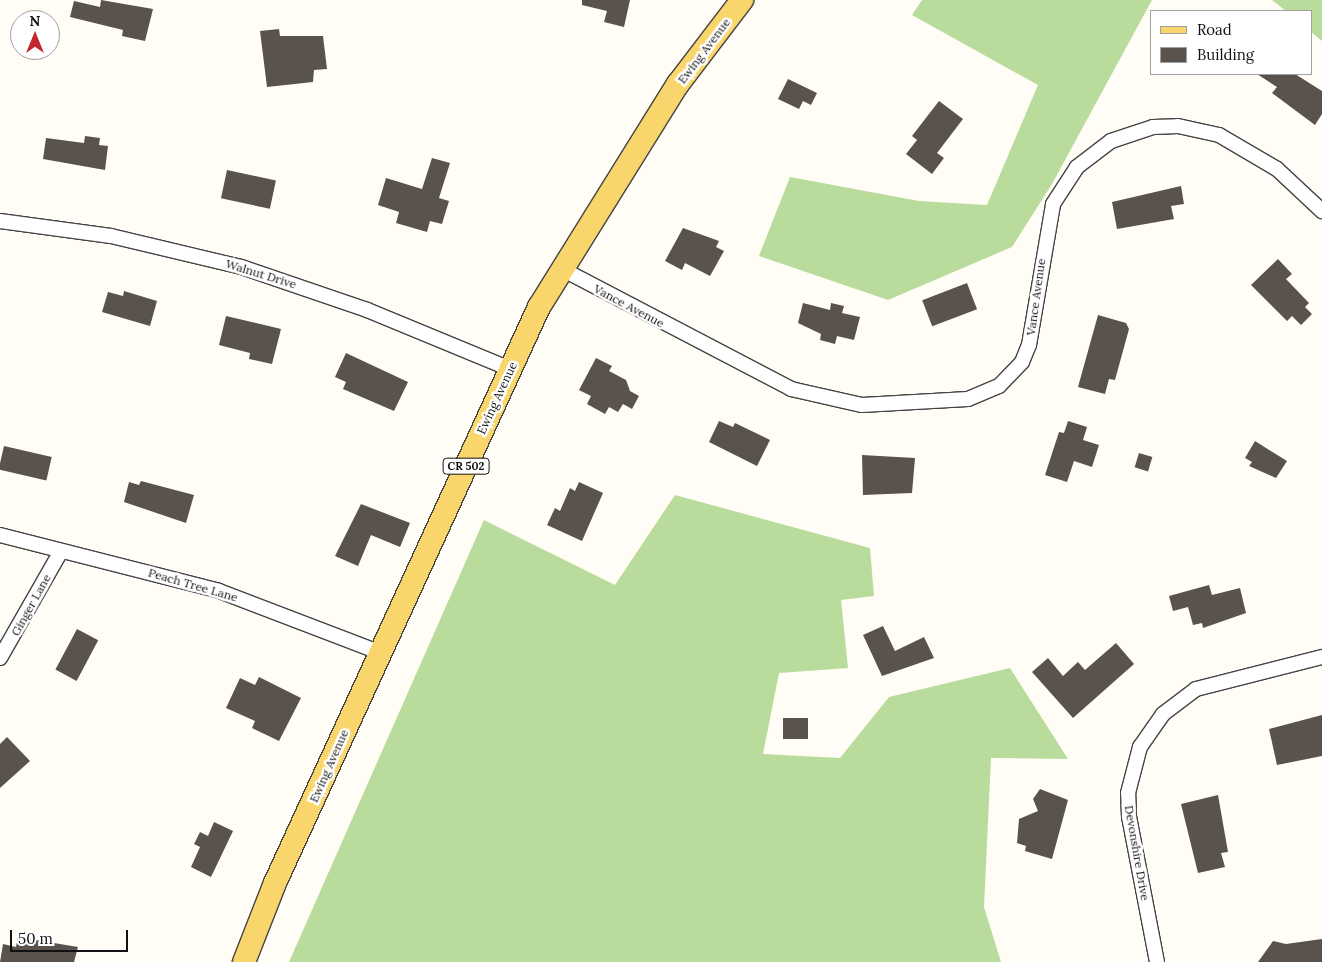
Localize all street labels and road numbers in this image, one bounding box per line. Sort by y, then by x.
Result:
street label: Ewing Avenue [675,15,733,87]
street label: Walnut Drive [224,256,298,292]
street label: Vance Avenue [1023,258,1049,336]
street label: Vance Avenue [591,281,667,331]
street label: Ewing Avenue [474,360,520,436]
road number: CR 502 [442,458,490,474]
street label: Peach Tree Lane [147,565,239,605]
street label: Ginger Lane [8,572,54,638]
street label: Ewing Avenue [307,727,351,805]
street label: Devonshire Drive [1122,804,1152,902]

